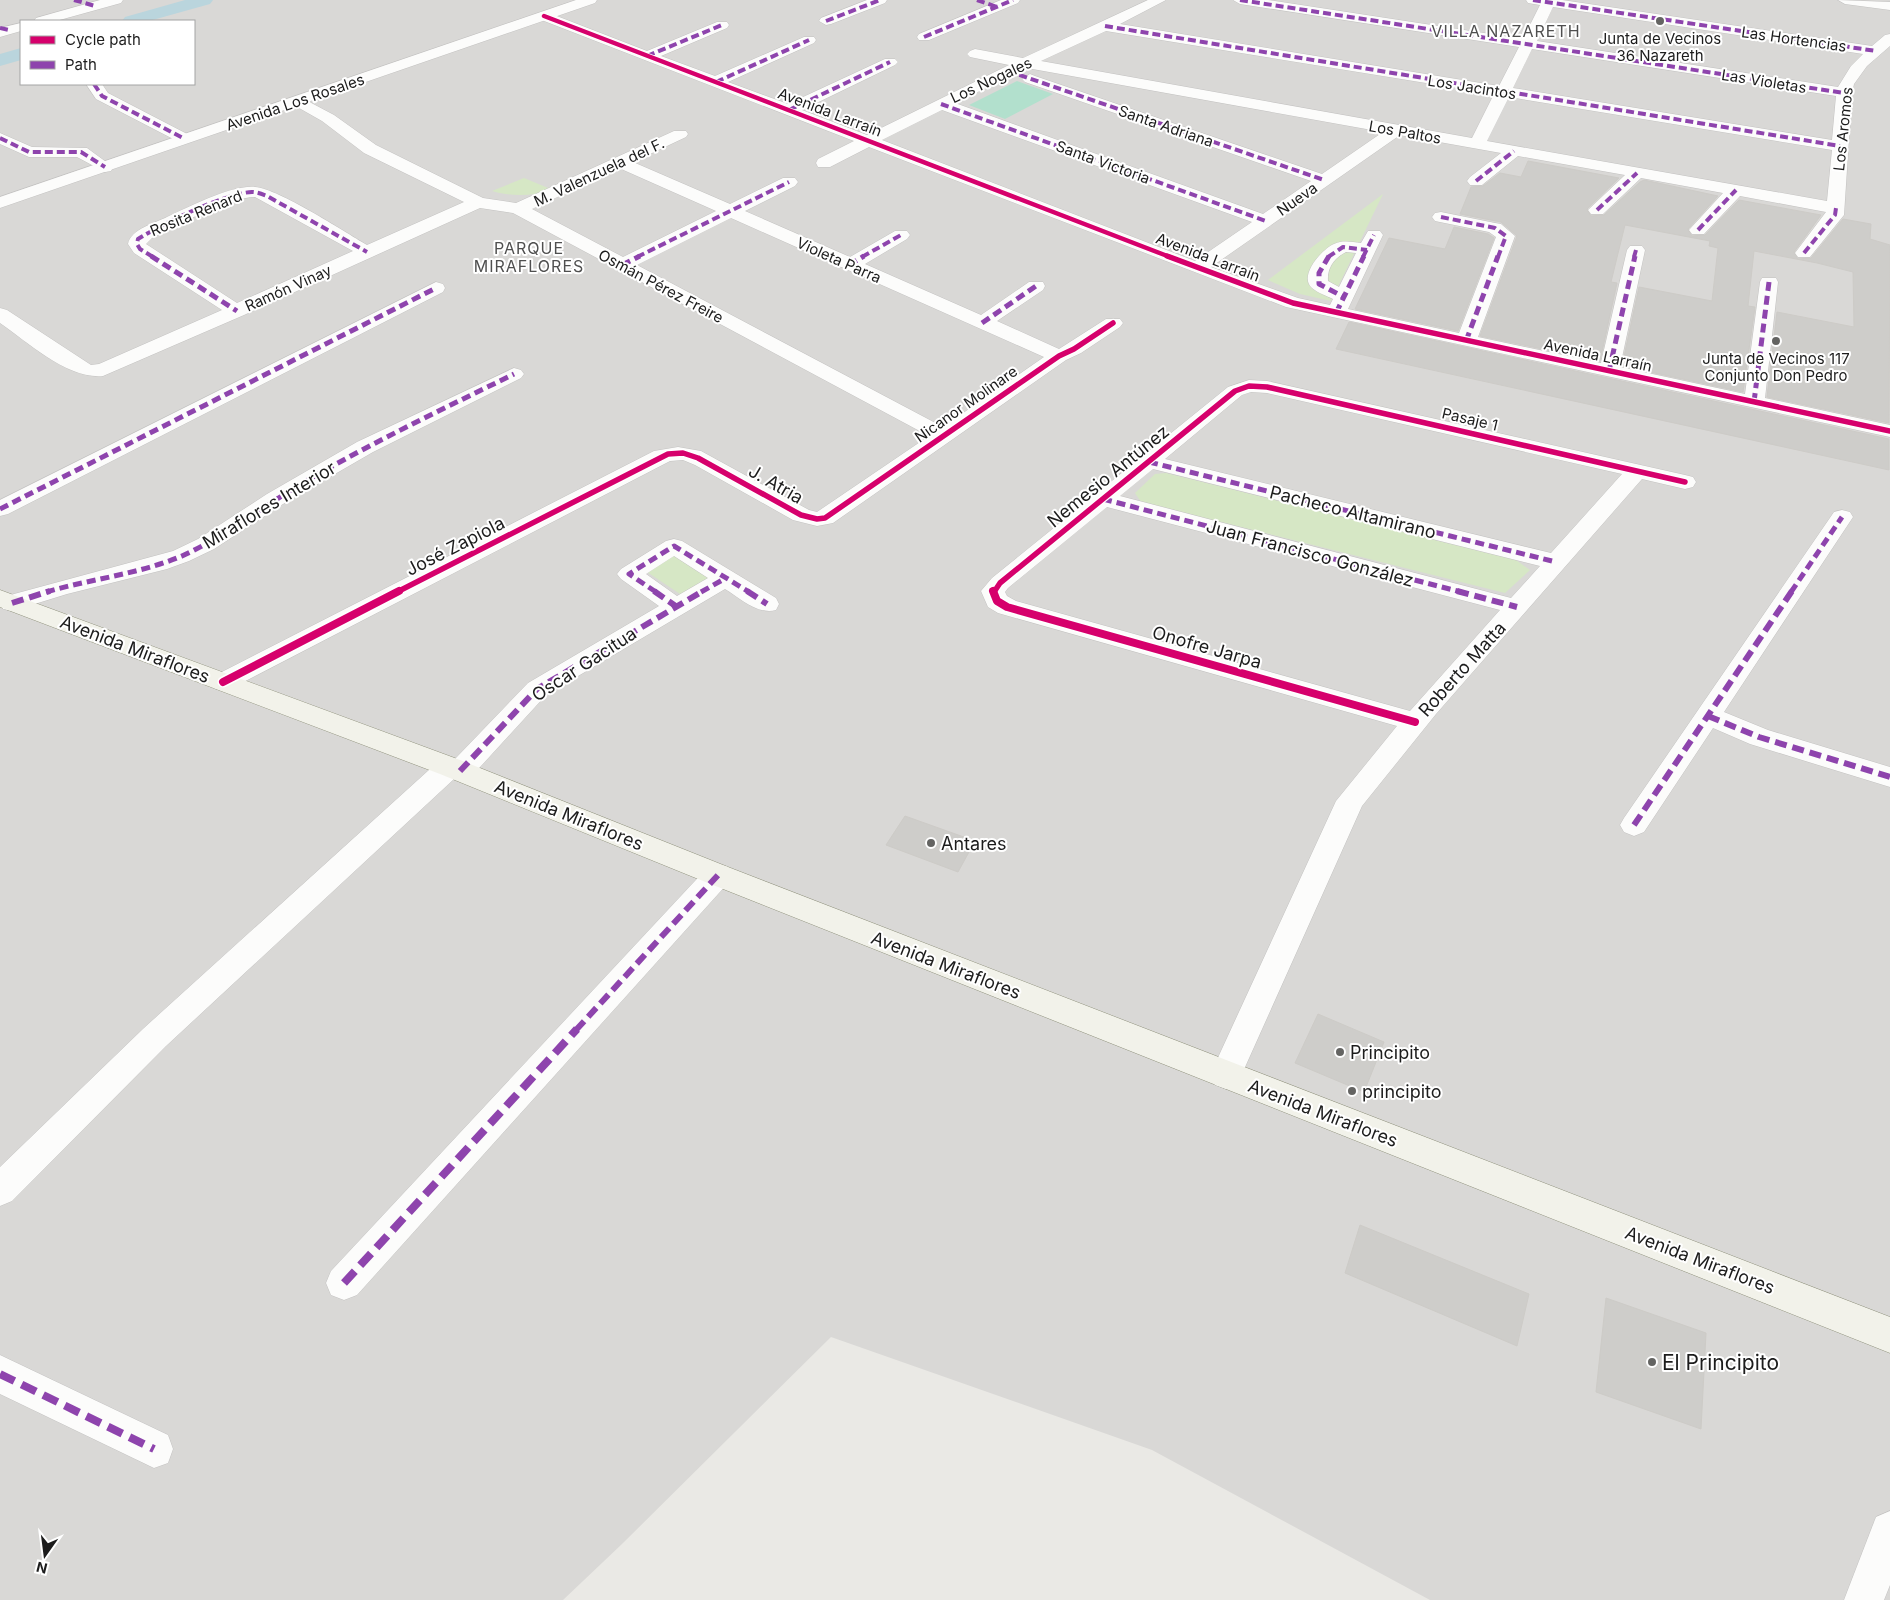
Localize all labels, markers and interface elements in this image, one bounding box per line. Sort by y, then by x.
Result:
marker: Junta de Vecinos 36 Nazareth [1654,15,1666,27]
legend [20,20,195,85]
district label: VILLA NAZARETH [1431,21,1581,41]
street label: Las Hortencias [1740,22,1848,56]
place label: Junta de Vecinos 36 Nazareth [1599,29,1721,65]
text: Cycle path [65,30,141,49]
street label: Los Nogales [947,53,1035,107]
text: Path [65,55,97,74]
street label: Las Violetas [1720,65,1808,97]
street label: Avenida Los Rosales [223,69,367,135]
street label: Los Jacintos [1426,71,1518,103]
street label: Avenida Larraín [775,83,885,141]
street label: Los Aromos [1829,86,1857,172]
street label: Santa Adriana [1116,101,1216,151]
street label: Los Paltos [1367,116,1443,148]
street label: M. Valenzuela del F. [531,133,667,211]
street label: Santa Victoria [1053,136,1153,188]
street label: Nueva [1273,178,1321,220]
street label: Rosita Renard [147,186,245,240]
street label: Avenida Larraín [1153,228,1263,286]
street label: Violeta Parra [794,233,884,287]
district label: PARQUE MIRAFLORES [474,238,584,276]
street label: Osmán Pérez Freire [595,245,727,327]
street label: Ramón Vinay [242,260,335,316]
street label: Avenida Larraín [1542,334,1654,376]
marker: Junta de Vecinos 117 Conjunto Don Pedro [1770,335,1782,347]
place label: Junta de Vecinos 117 Conjunto Don Pedro [1702,349,1850,385]
street label: Nicanor Molinare [911,362,1021,446]
street label: Pasaje 1 [1440,403,1500,435]
street label: Nemesio Antúnez [1043,421,1173,531]
street label: Miraflores Interior [199,457,340,553]
street label: J. Atria [745,460,807,508]
street label: Pacheco Altamirano [1268,481,1438,543]
street label: José Zapiola [402,512,508,580]
street label: Juan Francisco González [1204,515,1416,591]
street label: Avenida Miraflores [57,611,213,687]
street label: Roberto Matta [1414,617,1510,721]
street label: Onofre Jarpa [1150,621,1264,673]
street label: Oscar Gacitua [528,622,640,706]
street label: Avenida Miraflores [492,776,646,854]
place label: Antares [941,833,1007,854]
marker: Antares [925,837,937,849]
street label: Avenida Miraflores [868,927,1024,1003]
place label: Principito [1350,1042,1430,1063]
marker: Principito [1334,1046,1346,1058]
street label: Avenida Miraflores [1245,1075,1401,1151]
place label: principito [1362,1081,1442,1102]
marker: principito [1346,1085,1358,1097]
street label: Avenida Miraflores [1622,1222,1778,1298]
place label: El Principito [1662,1350,1779,1375]
marker: El Principito [1646,1356,1658,1368]
north arrow [20,1530,70,1580]
text: N [35,1559,49,1578]

